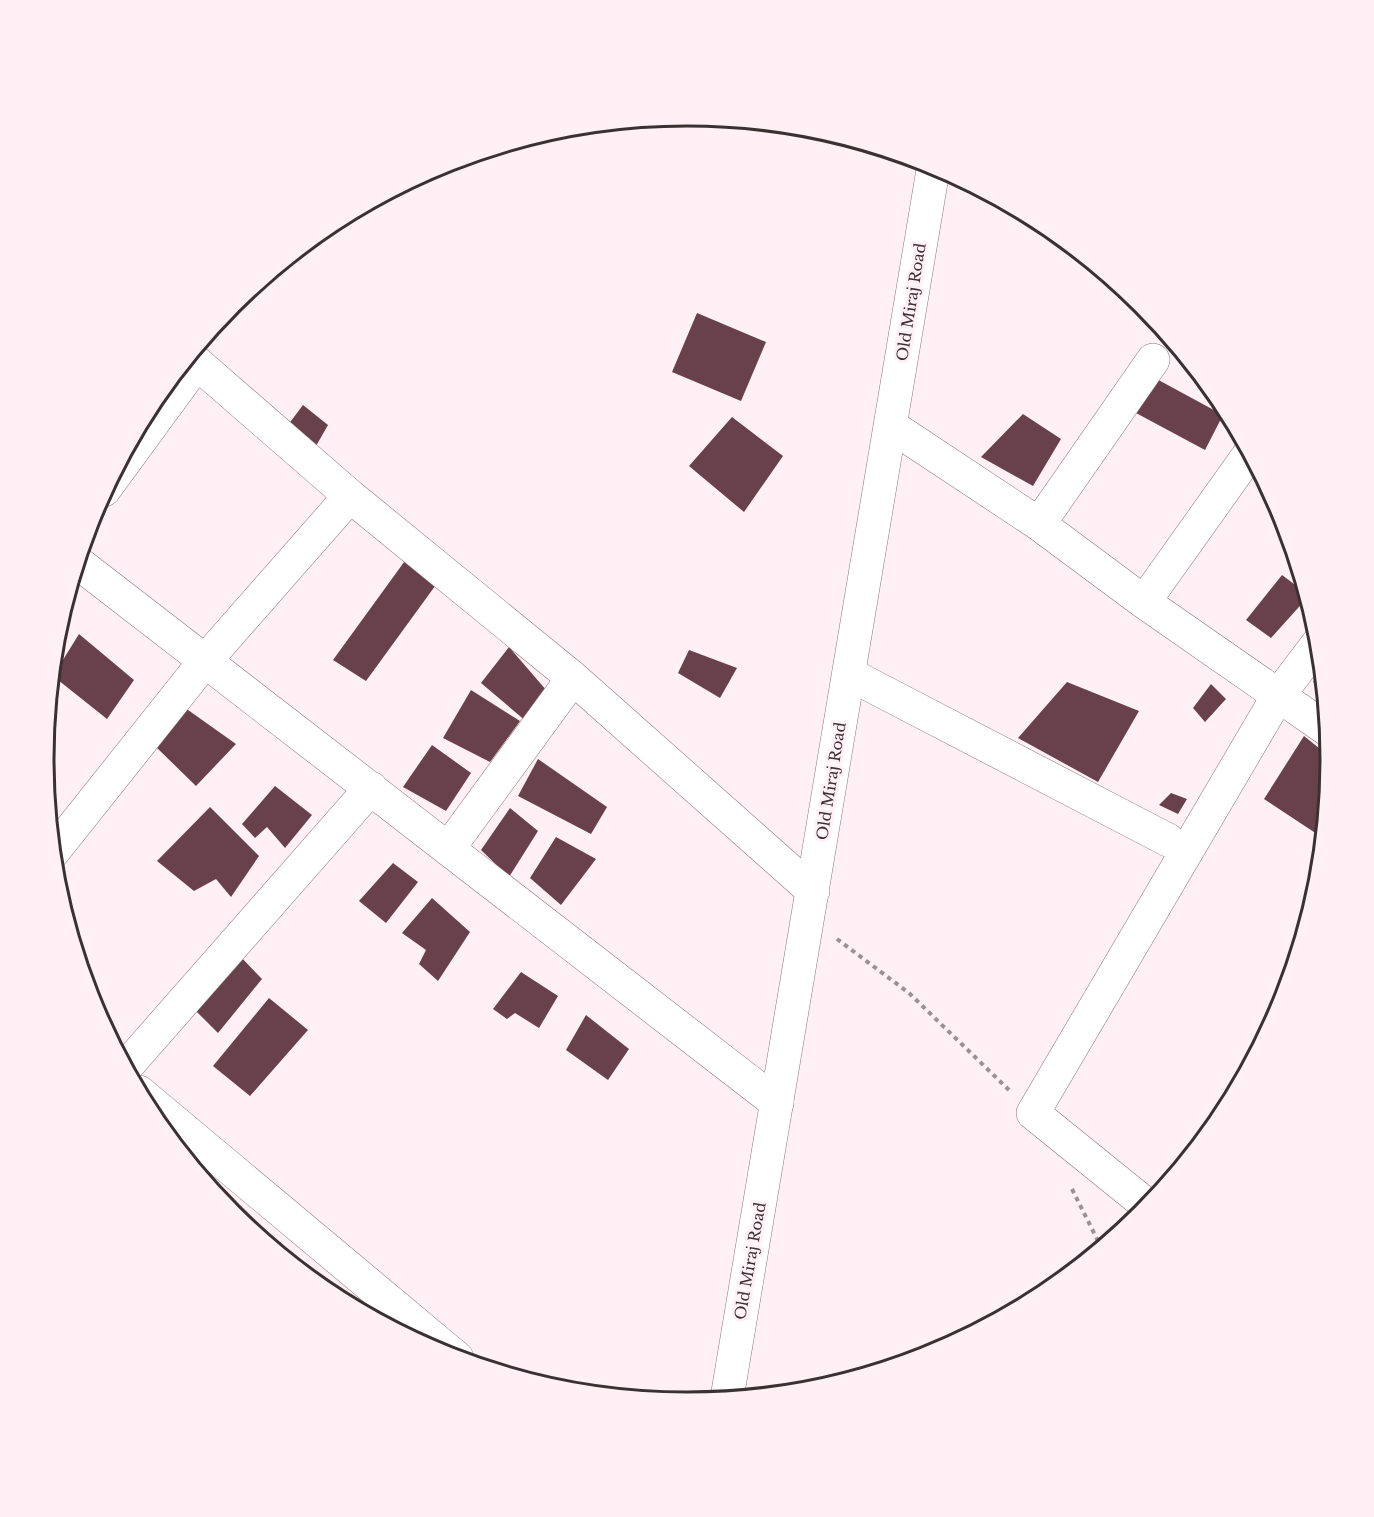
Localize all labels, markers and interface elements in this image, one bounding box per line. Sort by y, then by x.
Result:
street label: Old Miraj Road [892,242,930,362]
street label: Old Miraj Road [812,721,850,841]
street label: Old Miraj Road [730,1201,770,1321]

